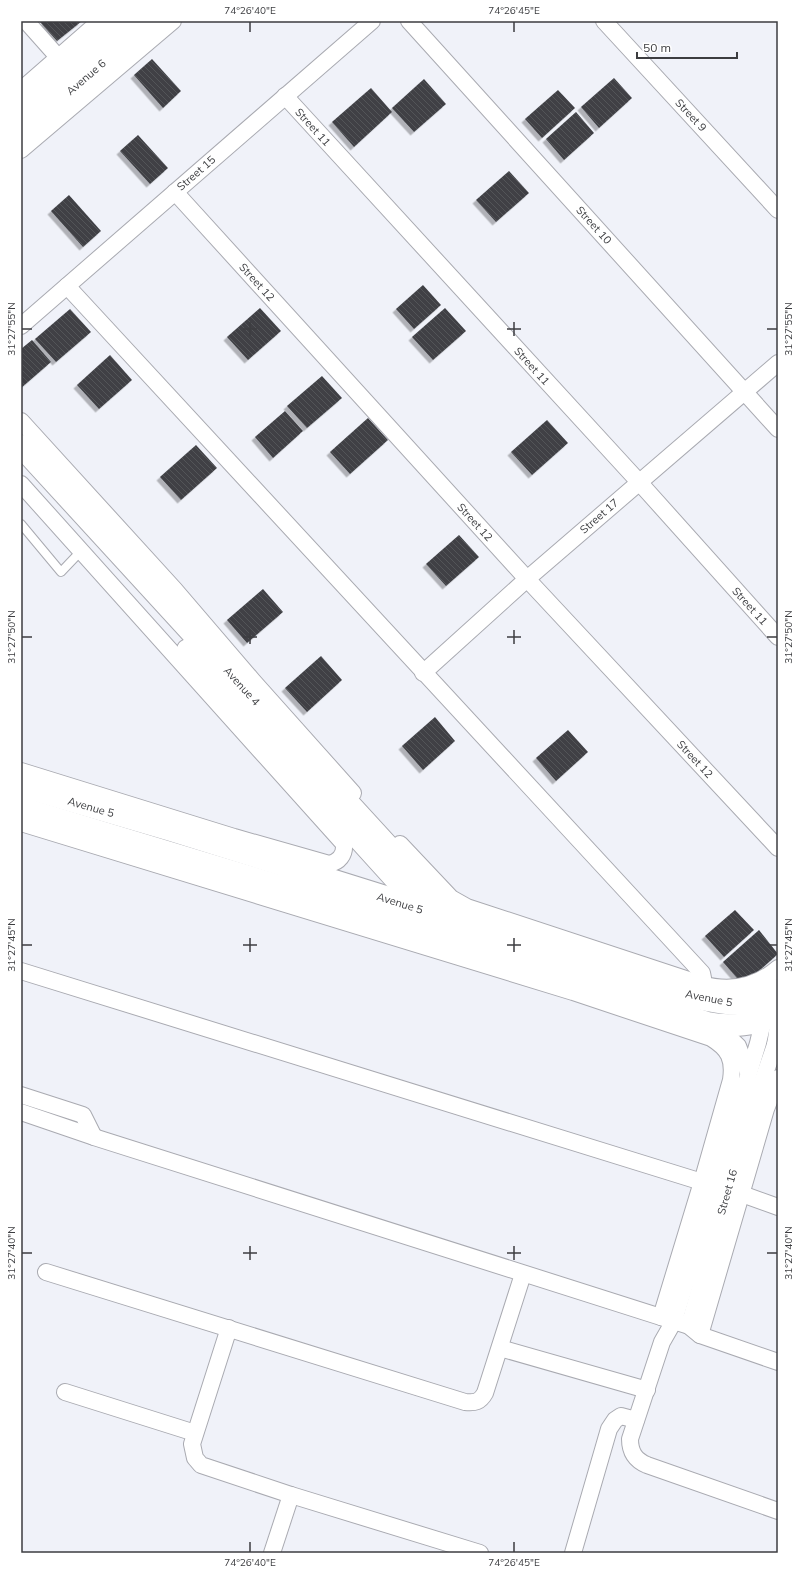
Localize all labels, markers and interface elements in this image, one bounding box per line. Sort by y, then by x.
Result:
text: 74°26'40"E [224,4,276,17]
text: 74°26'45"E [488,4,540,17]
scale bar [637,34,737,60]
text: 50 m [643,40,671,55]
street label: Avenue 6 [63,56,109,98]
street label: Street 9 [672,96,710,134]
street label: Street 11 [292,105,334,149]
street label: Street 15 [174,152,218,194]
street label: Street 10 [573,203,615,247]
street label: Street 12 [236,260,278,304]
text: 31°27'55"N [5,302,18,356]
text: 31°27'55"N [782,302,795,356]
street label: Street 11 [511,344,553,388]
street label: Street 17 [577,495,621,537]
street label: Street 12 [454,500,496,544]
street label: Street 11 [729,584,771,628]
text: 31°27'50"N [5,610,18,664]
text: 31°27'50"N [782,610,795,664]
street label: Avenue 4 [221,664,263,709]
street label: Street 12 [674,737,716,781]
street label: Avenue 5 [66,794,116,820]
street label: Avenue 5 [375,889,425,917]
text: 31°27'45"N [5,918,18,972]
text: 31°27'45"N [782,918,795,972]
street label: Avenue 5 [684,987,734,1010]
street label: Street 16 [714,1167,740,1216]
text: 31°27'40"N [5,1226,18,1280]
text: 31°27'40"N [782,1226,795,1280]
text: 74°26'40"E [224,1556,276,1569]
text: 74°26'45"E [488,1556,540,1569]

